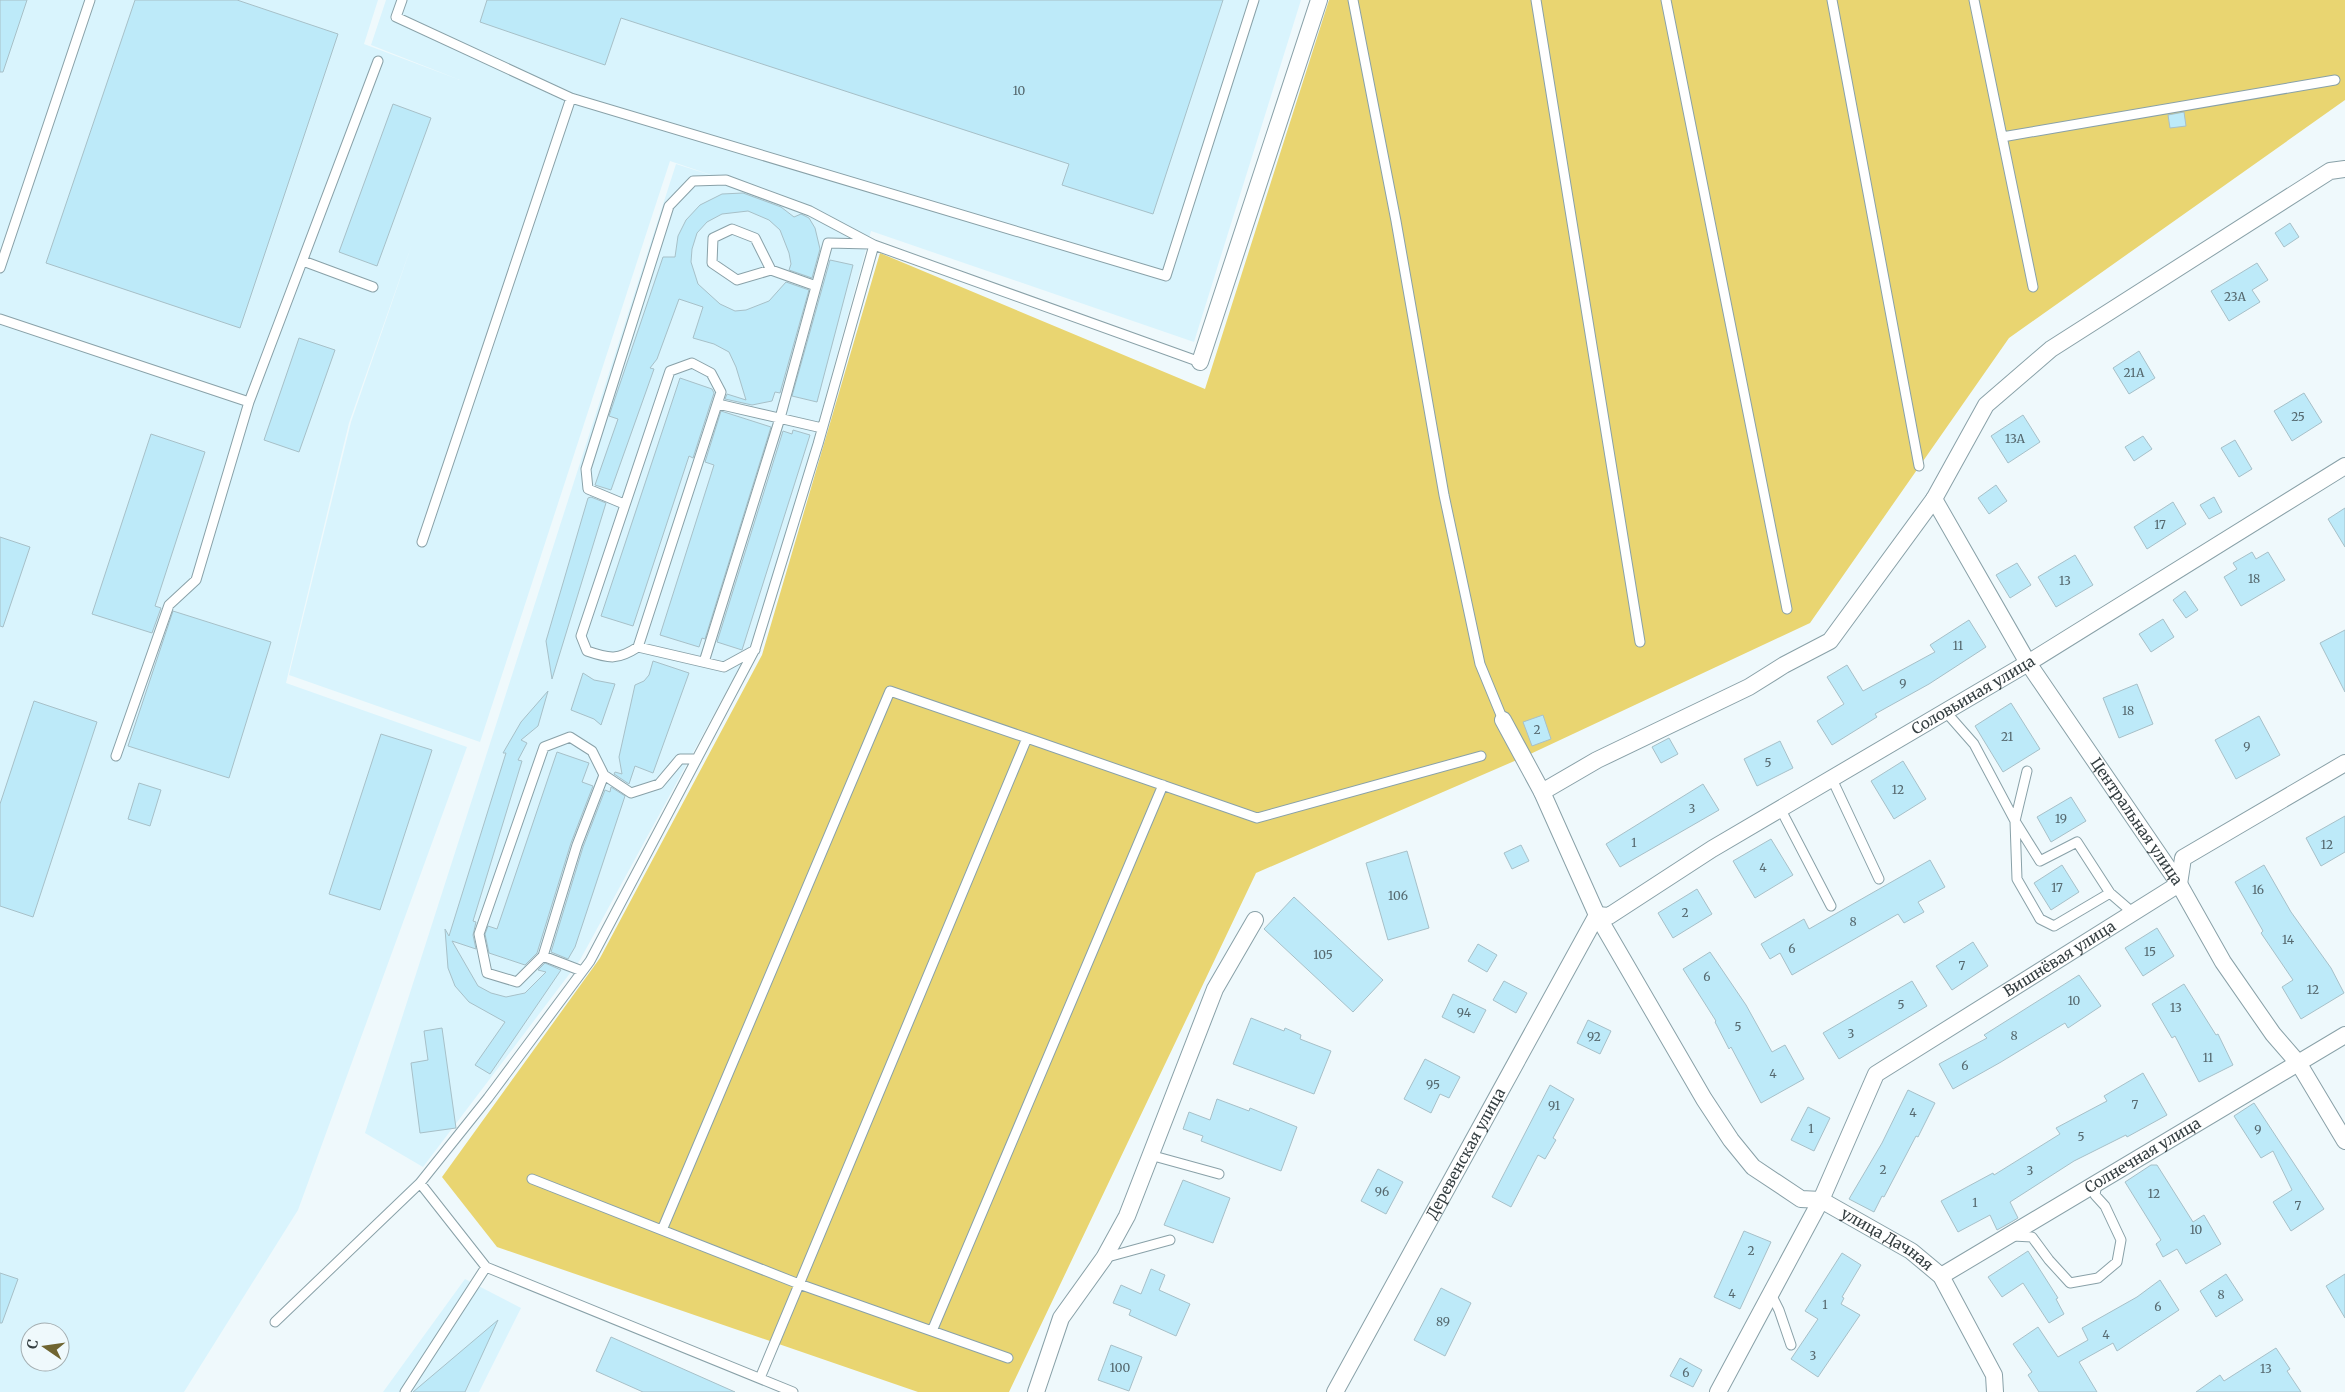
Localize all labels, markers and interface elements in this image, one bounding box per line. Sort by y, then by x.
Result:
house number: 10 [1013,83,1026,98]
house number: 23А [2224,289,2246,304]
house number: 21А [2124,365,2145,380]
house number: 25 [2291,409,2305,424]
house number: 13А [2005,431,2026,446]
house number: 17 [2154,517,2166,532]
house number: 18 [2248,571,2260,586]
house number: 13 [2059,573,2071,588]
house number: 11 [1953,638,1964,653]
street label: Соловьиная улица [1908,651,2038,739]
house number: 9 [1899,676,1907,691]
house number: 18 [2122,703,2134,718]
house number: 2 [1533,722,1541,737]
house number: 21 [2001,729,2014,744]
house number: 9 [2243,739,2251,754]
street label: Центральная улица [2086,754,2187,889]
house number: 5 [1764,755,1772,770]
house number: 12 [1892,782,1904,797]
house number: 3 [1689,801,1696,816]
house number: 19 [2055,811,2067,826]
house number: 1 [1631,835,1637,850]
house number: 12 [2321,837,2333,852]
house number: 4 [1759,860,1767,875]
house number: 17 [2051,880,2063,895]
house number: 16 [2252,882,2264,897]
house number: 106 [1388,888,1408,903]
house number: 2 [1681,905,1689,920]
house number: 8 [1849,914,1857,929]
street label: Вишнёвая улица [2000,916,2119,1001]
house number: 14 [2282,932,2295,947]
house number: 6 [1788,941,1796,956]
house number: 15 [2144,944,2156,959]
house number: 105 [1313,947,1333,962]
house number: 7 [1959,958,1966,973]
house number: 6 [1703,969,1711,984]
house number: 12 [2307,982,2319,997]
house number: 10 [2068,993,2081,1008]
house number: 5 [1897,997,1905,1012]
house number: 13 [2170,1000,2182,1015]
house number: 94 [1457,1005,1472,1020]
house number: 5 [1734,1019,1742,1034]
house number: 3 [1848,1026,1855,1041]
house number: 8 [2010,1028,2018,1043]
house number: 92 [1587,1029,1601,1044]
house number: 11 [2203,1050,2214,1065]
house number: 6 [1961,1058,1969,1073]
house number: 4 [1769,1066,1777,1081]
house number: 95 [1426,1077,1440,1092]
street label: Деревенская улица [1422,1085,1509,1222]
house number: 7 [2132,1097,2139,1112]
house number: 91 [1548,1098,1561,1113]
house number: 4 [1909,1105,1917,1120]
street label: Солнечная улица [2081,1113,2204,1197]
house number: 1 [1808,1121,1814,1136]
house number: 9 [2254,1122,2262,1137]
house number: 5 [2077,1129,2085,1144]
house number: 2 [1879,1162,1887,1177]
house number: 3 [2027,1163,2034,1178]
house number: 96 [1375,1184,1389,1199]
house number: 12 [2148,1186,2160,1201]
house number: 1 [1972,1195,1978,1210]
house number: 7 [2295,1198,2302,1213]
street label: улица Дачная [1838,1203,1937,1275]
house number: 10 [2190,1222,2203,1237]
house number: 2 [1747,1243,1755,1258]
house number: 4 [1728,1286,1736,1301]
house number: 8 [2217,1287,2225,1302]
house number: 1 [1822,1297,1828,1312]
house number: 6 [2154,1299,2162,1314]
house number: 89 [1436,1314,1450,1329]
north arrow [20,1322,70,1372]
house number: 4 [2102,1327,2110,1342]
text: С [23,1338,42,1351]
house number: 3 [1810,1348,1817,1363]
house number: 100 [1110,1360,1130,1375]
house number: 13 [2260,1361,2272,1376]
house number: 6 [1682,1365,1690,1380]

